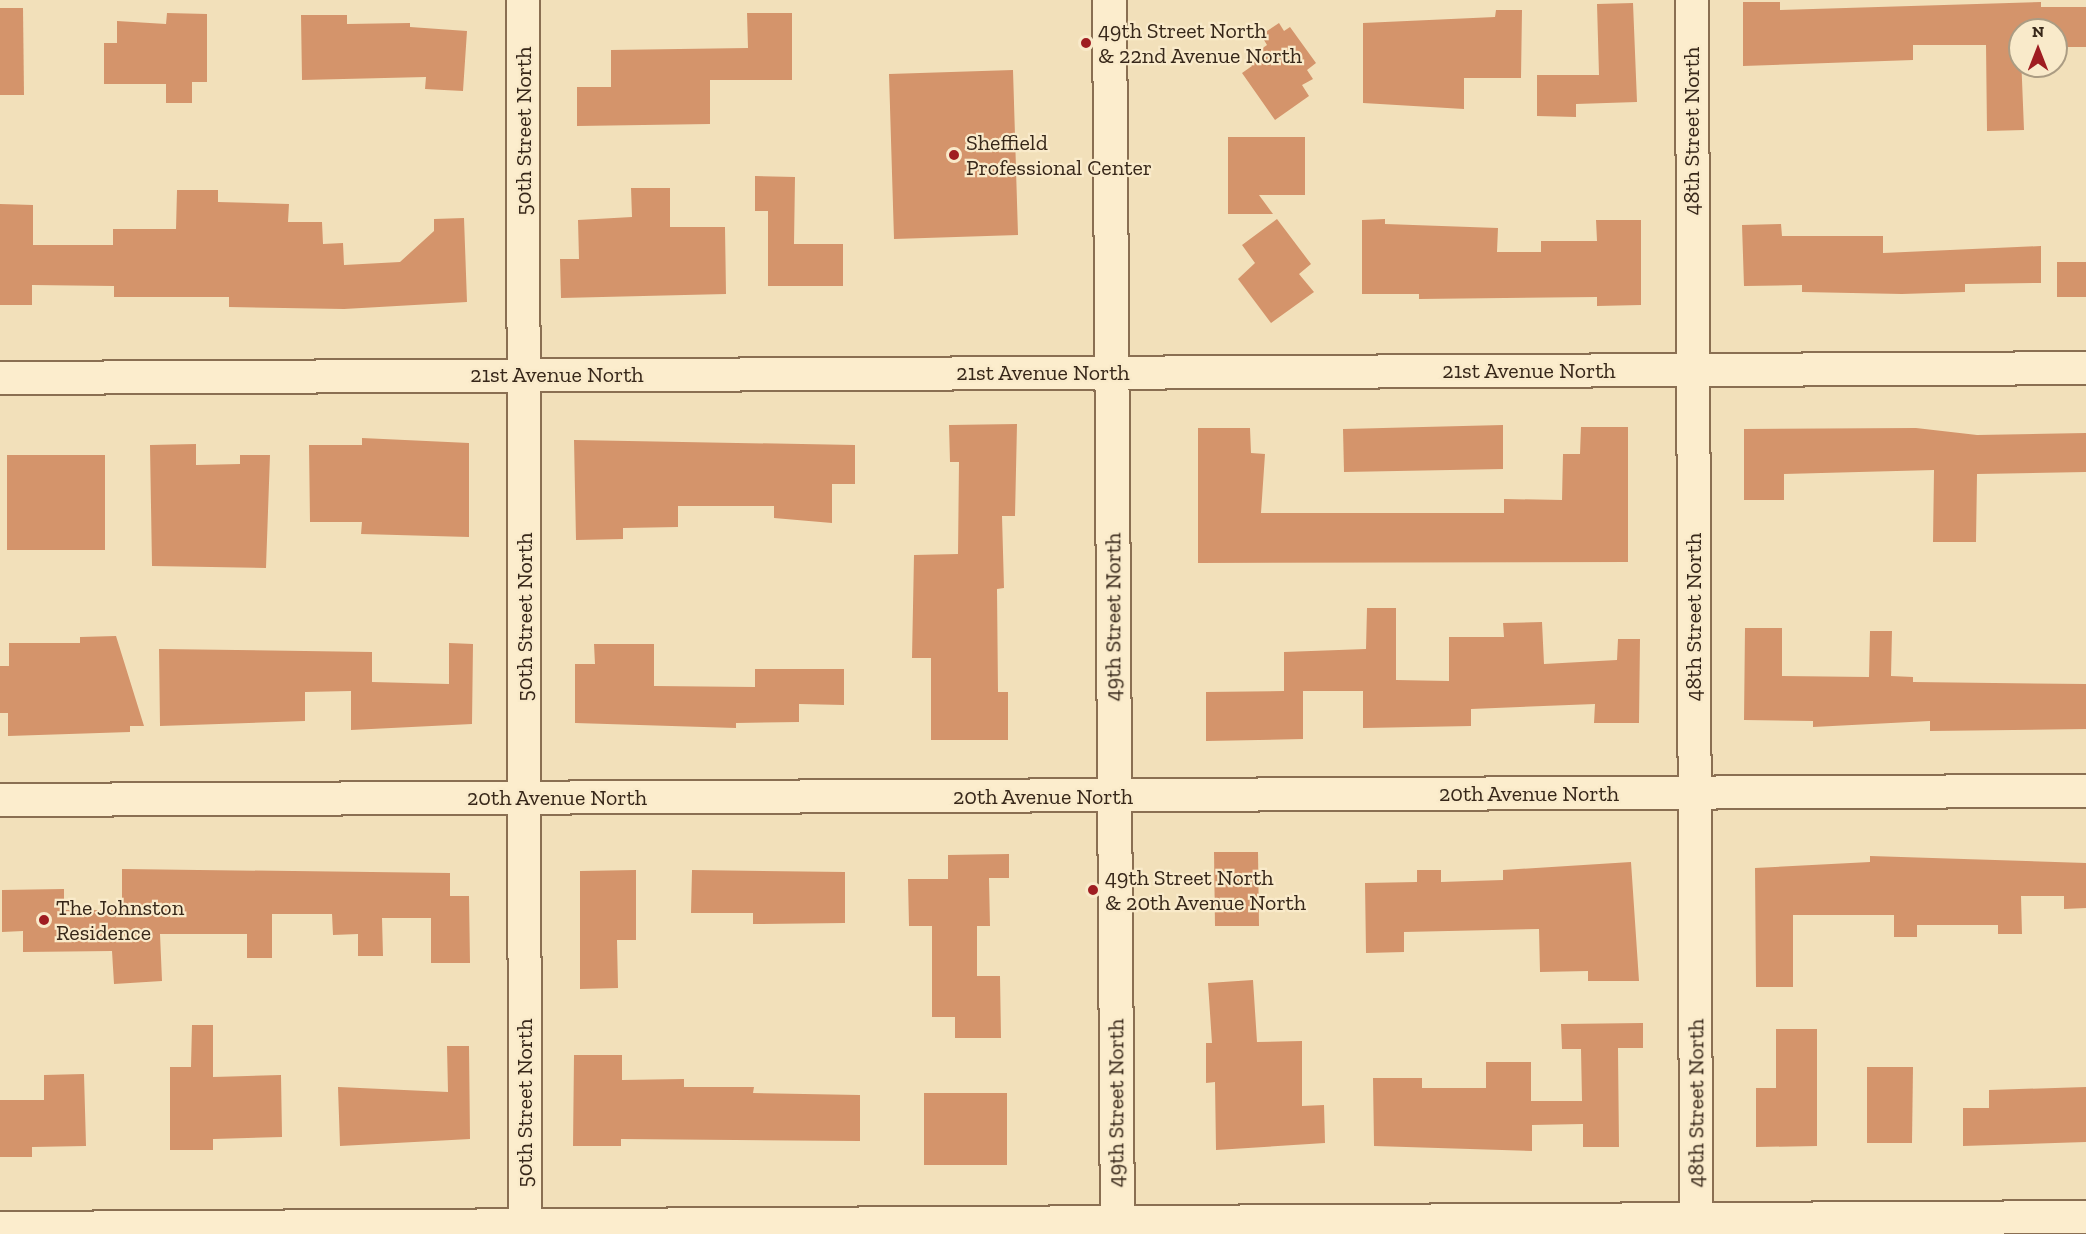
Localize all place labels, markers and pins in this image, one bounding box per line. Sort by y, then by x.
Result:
place label: 49th Street North & 22nd Avenue North [1098,17,1303,68]
marker: 49th Street North & 22nd Avenue North [1079,36,1093,50]
place label: Sheffield Professional Center [966,129,1152,180]
marker: Sheffield Professional Center [947,148,961,162]
place label: 49th Street North & 20th Avenue North [1105,864,1307,915]
marker: 49th Street North & 20th Avenue North [1086,883,1100,897]
place label: The Johnston Residence [56,894,185,945]
marker: The Johnston Residence [37,913,51,927]

